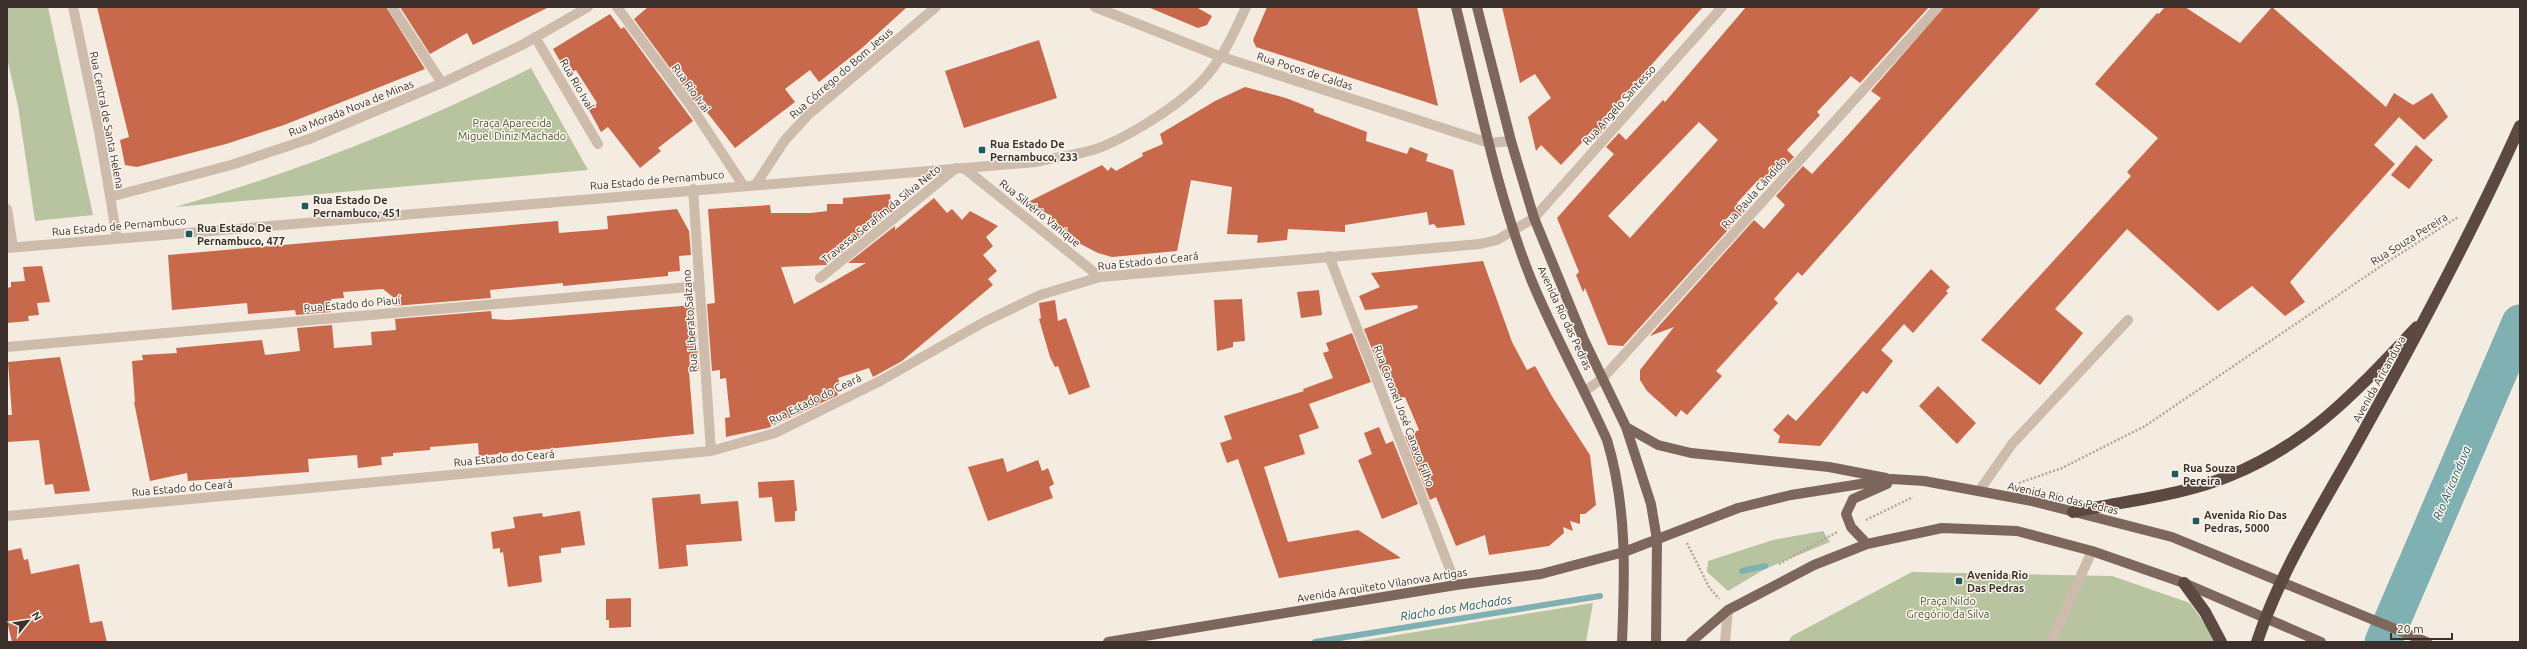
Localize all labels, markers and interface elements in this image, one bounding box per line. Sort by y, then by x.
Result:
street label: Rua Córrego do Bom Jesus [787,25,895,121]
street label: Rua Central de Santa Helena [88,50,126,190]
street label: Rua Poços de Caldas [1256,50,1355,92]
street label: Rua Rio Ivaí [558,57,596,112]
street label: Rua Rio Ivai [670,62,712,114]
street label: Rua Angelo Santesso [1580,63,1658,147]
street label: Rua Morada Nova de Minas [287,77,415,139]
park label: Praça Aparecida Miguel Diniz Machado [458,117,566,142]
place label: Rua Estado De Pernambuco, 233 [990,138,1078,163]
marker: Rua Estado De Pernambuco, 233 [977,145,987,155]
street label: Rua Paula Cândido [1719,155,1789,231]
street label: Travessa Serafim da Silva Neto [819,162,943,266]
street label: Rua Estado de Pernambuco [589,168,725,192]
street label: Rua Silvério Vanique [997,177,1083,249]
place label: Rua Estado De Pernambuco, 451 [313,194,401,219]
marker: Rua Estado De Pernambuco, 451 [300,201,310,211]
street label: Rua Souza Pereira [2368,211,2450,267]
street label: Rua Estado de Pernambuco [51,214,187,238]
place label: Rua Estado De Pernambuco, 477 [197,222,285,247]
marker: Rua Estado De Pernambuco, 477 [184,229,194,239]
street label: Rua Estado do Ceará [1097,250,1199,272]
street label: Avenida Rio das Pedras [1536,264,1594,372]
street label: Rua Liberato Salzano [680,269,700,373]
street label: Rua Estado do Piauí [303,294,401,314]
street label: Avenida Aricanduva [2350,334,2408,424]
street label: Rua Coronel José Canavo Filho [1371,343,1437,489]
street label: Rua Estado do Ceará [767,371,863,427]
water label: Rio Aricanduva [2430,443,2473,522]
street label: Rua Estado do Ceará [453,448,555,468]
place label: Rua Souza Pereira [2183,462,2236,487]
marker: Rua Souza Pereira [2170,469,2180,479]
street label: Rua Estado do Ceará [131,478,233,498]
street label: Avenida Rio das Pedras [2006,479,2120,517]
place label: Avenida Rio Das Pedras, 5000 [2204,509,2287,534]
marker: Avenida Rio Das Pedras, 5000 [2191,516,2201,526]
street label: Avenida Arquiteto Vilanova Artigas [1296,566,1468,604]
place label: Avenida Rio Das Pedras [1967,569,2028,594]
marker: Avenida Rio Das Pedras [1954,576,1964,586]
water label: Riacho dos Machados [1399,592,1513,623]
park label: Praça Nildo Gregório da Silva [1906,595,1990,620]
north arrow [8,601,48,641]
text: N [29,609,44,623]
scale bar [2391,615,2452,641]
text: 20 m [2397,622,2424,635]

